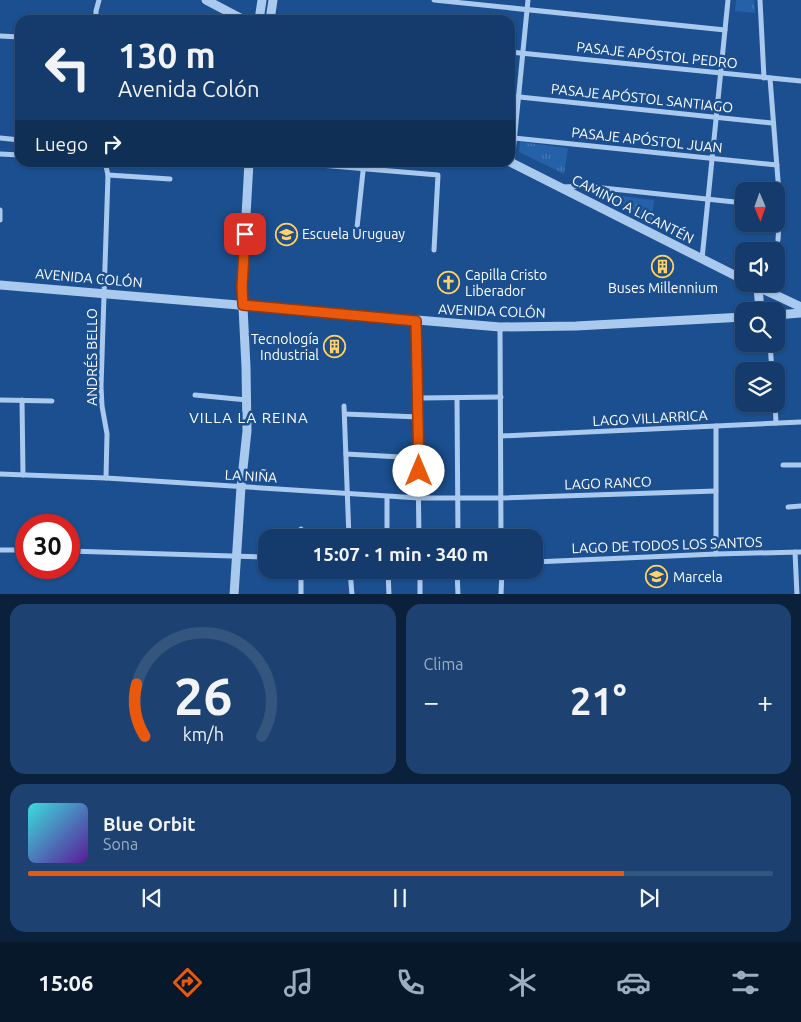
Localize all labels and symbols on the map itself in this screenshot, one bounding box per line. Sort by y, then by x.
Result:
street label: PASAJE APÓSTOL PEDRO [576,38,739,71]
street label: PASAJE APÓSTOL SANTIAGO [550,79,734,116]
street label: PASAJE APÓSTOL JUAN [571,123,723,156]
street label: CAMINO A LICANTÉN [569,170,697,247]
north arrow [735,182,785,232]
pin [224,213,266,255]
school or university icon: Escuela Uruguay [274,222,298,246]
place label: Escuela Uruguay [302,226,405,242]
building icon: Buses Millennium [651,254,675,278]
street label: AVENIDA COLÓN [35,264,143,291]
place label: Capilla Cristo Liberador [465,267,547,299]
church icon: Capilla Cristo Liberador [437,271,461,295]
place label: Buses Millennium [608,280,718,296]
street label: AVENIDA COLÓN [438,300,546,321]
street label: ANDRÉS BELLO [83,308,100,406]
place label: Tecnología Industrial [251,331,319,363]
building icon: Tecnología Industrial [323,335,347,359]
street label: LAGO VILLARRICA [592,407,708,429]
district label: VILLA LA REINA [189,409,309,426]
position arrow [392,444,444,496]
street label: LA NIÑA [224,466,278,485]
street label: LAGO RANCO [564,473,652,493]
speed limit sign: 30 [15,514,80,579]
street label: LAGO DE TODOS LOS SANTOS [571,534,763,556]
school or university icon: Marcela [645,565,669,589]
place label: Marcela [673,569,723,585]

